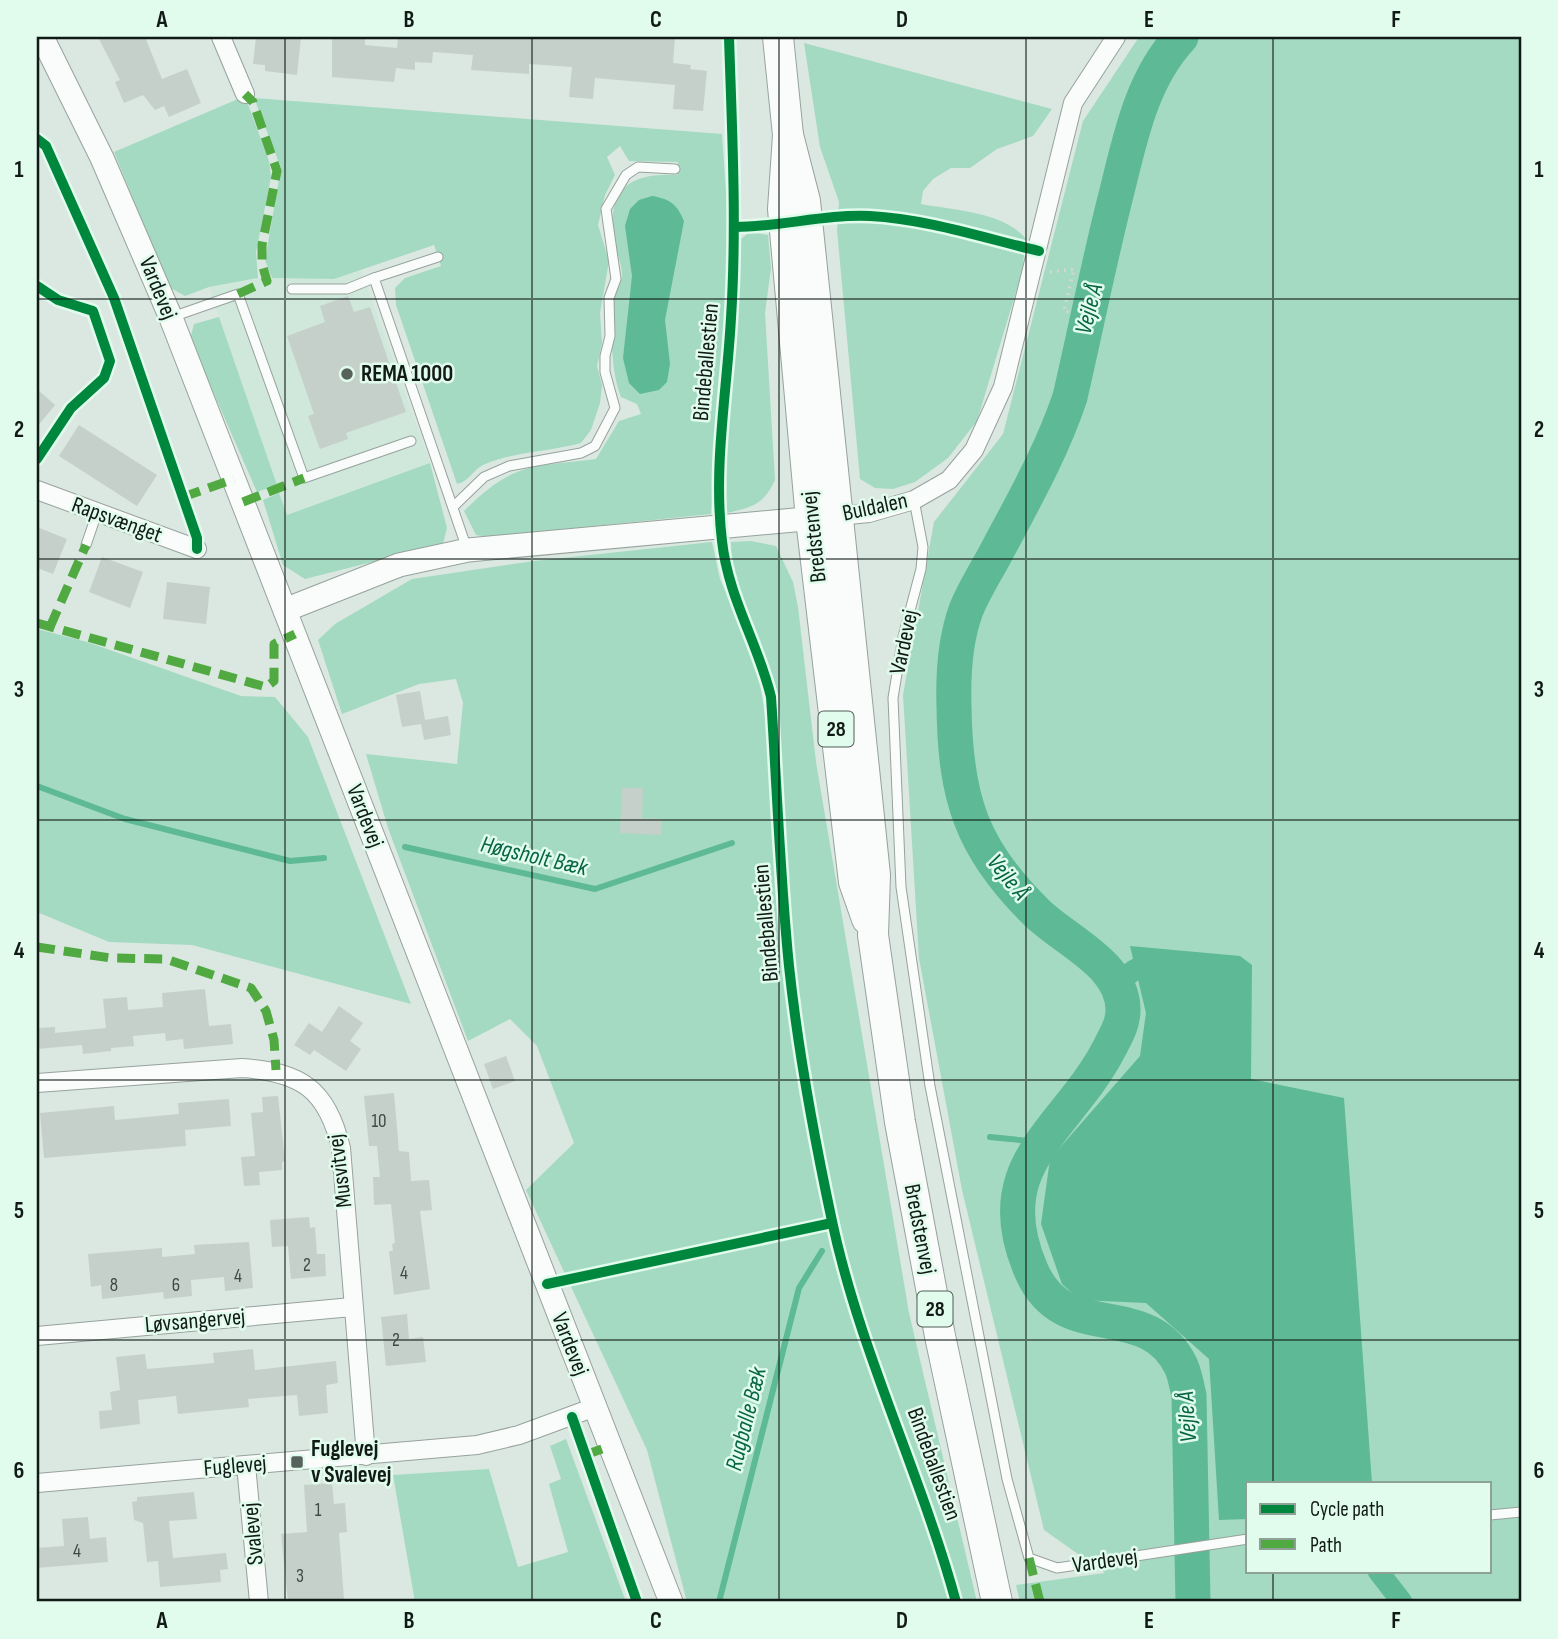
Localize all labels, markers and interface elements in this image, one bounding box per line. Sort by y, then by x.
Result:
text: A [156,6,169,34]
text: B [404,6,415,34]
text: C [650,6,662,34]
text: D [896,6,908,34]
text: E [1144,6,1154,34]
text: F [1391,6,1401,34]
text: 1 [14,156,24,184]
text: 1 [1534,156,1544,184]
street label: Vardevej [133,252,183,324]
water label: Vejle Å [1069,281,1109,337]
street label: Bindeballestien [687,302,725,422]
place label: REMA 1000 [361,360,453,388]
marker: REMA 1000 [339,366,355,382]
text: 2 [14,416,24,444]
text: 2 [1534,416,1544,444]
street label: Buldalen [840,486,910,528]
street label: Bredstenvej [795,490,833,584]
street label: Rapsvænget [68,491,166,549]
street label: Vardevej [883,607,925,677]
text: 3 [14,676,24,704]
text: 3 [1534,676,1544,704]
road number: 28 [818,712,854,746]
street label: Vardevej [340,780,390,852]
water label: Høgsholt Bæk [478,830,591,883]
water label: Vejle Å [981,848,1035,906]
street label: Bindeballestien [747,863,785,983]
text: 4 [14,937,25,965]
text: 4 [1534,937,1545,965]
house number: 10 [371,1110,387,1133]
street label: Musvitvej [322,1133,358,1209]
street label: Bredstenvej [898,1181,942,1277]
text: 5 [14,1197,24,1225]
text: 5 [1534,1197,1544,1225]
house number: 2 [303,1254,311,1277]
house number: 4 [400,1262,408,1285]
house number: 4 [234,1265,242,1288]
house number: 8 [110,1274,118,1297]
house number: 6 [172,1274,180,1297]
road number: 28 [918,1292,953,1326]
street label: Løvsangervej [144,1303,246,1339]
street label: Vardevej [545,1308,595,1380]
house number: 2 [392,1329,400,1352]
water label: Rugballe Bæk [719,1363,773,1474]
water label: Vejle Å [1171,1391,1203,1443]
street label: Bindeballestien [901,1404,967,1524]
place label: Fuglevej v Svalevej [311,1435,391,1489]
street label: Fuglevej [202,1449,268,1483]
marker: Fuglevej v Svalevej [289,1454,305,1470]
text: 6 [14,1457,24,1485]
text: 6 [1534,1457,1544,1485]
legend [1246,1482,1492,1572]
text: Cycle path [1310,1497,1384,1522]
house number: 1 [315,1499,322,1522]
street label: Svalevej [236,1502,270,1566]
text: Path [1310,1533,1342,1558]
house number: 4 [73,1540,81,1563]
street label: Vardevej [1071,1543,1139,1579]
house number: 3 [296,1565,304,1588]
text: A [156,1607,169,1635]
text: B [404,1607,415,1635]
text: C [650,1607,662,1635]
text: D [896,1607,908,1635]
text: E [1144,1607,1154,1635]
text: F [1391,1607,1401,1635]

